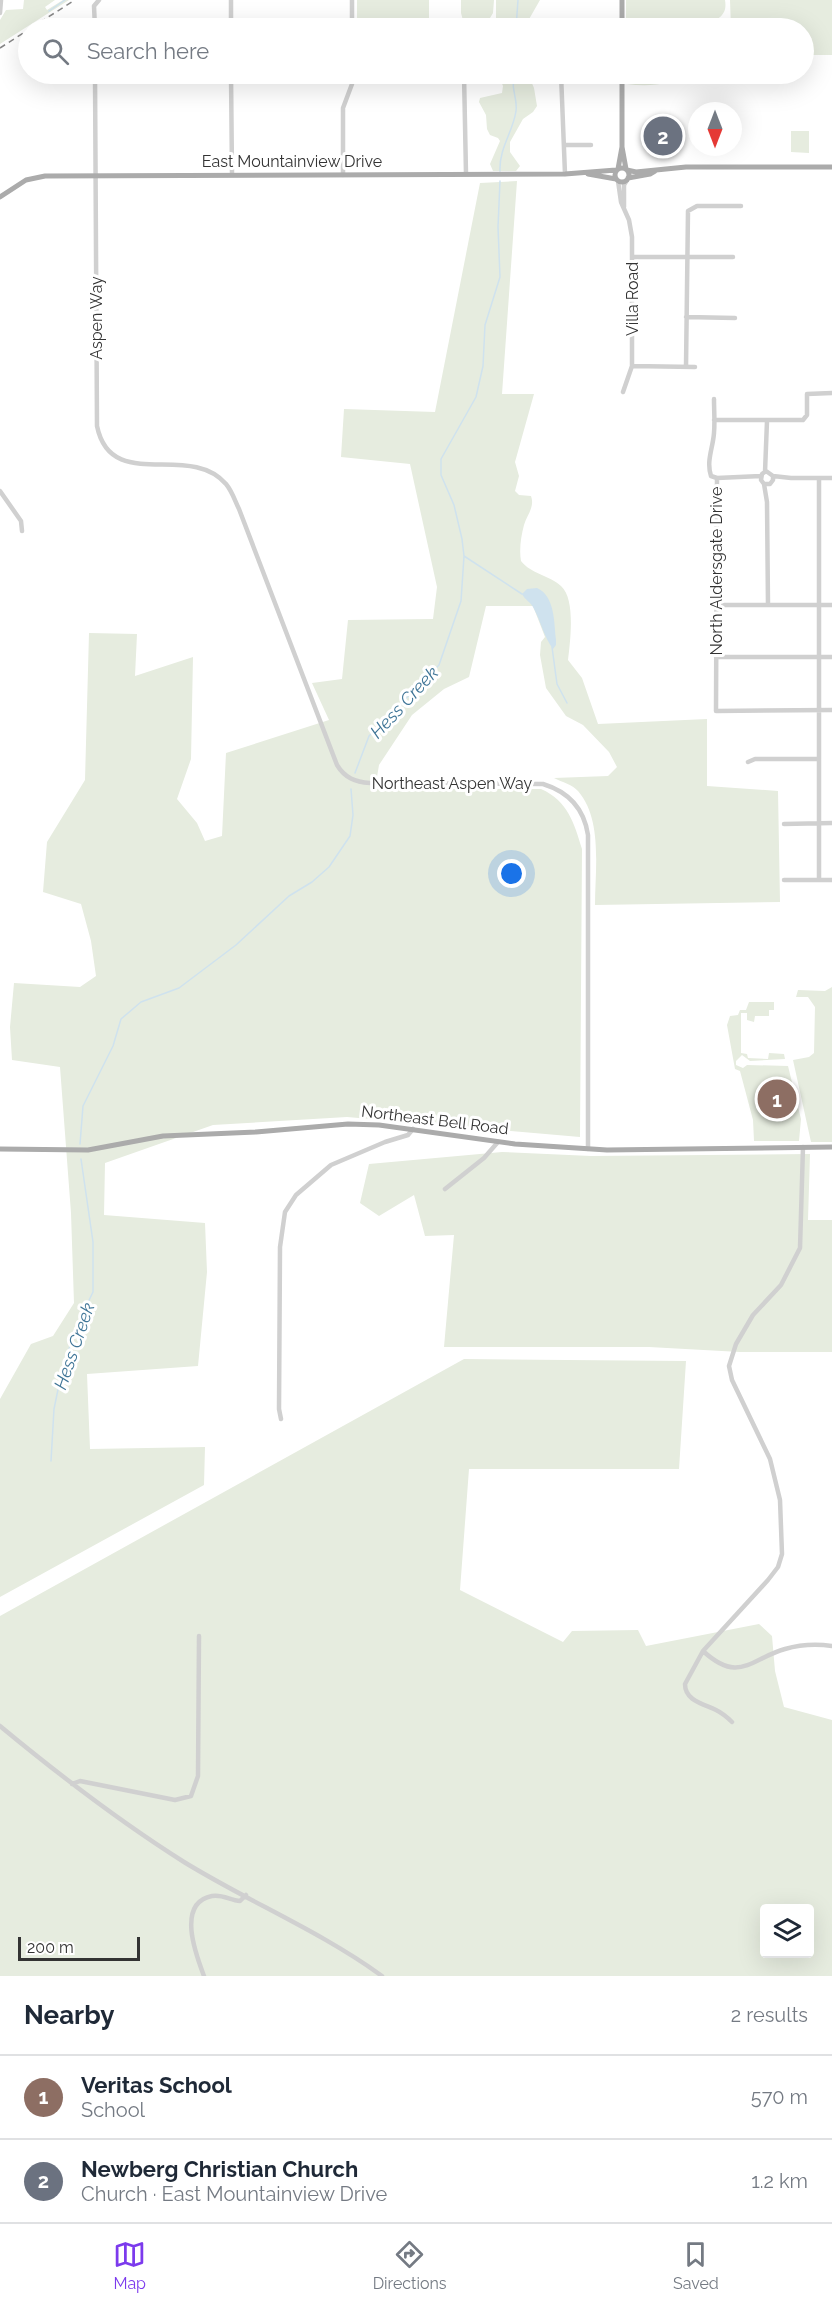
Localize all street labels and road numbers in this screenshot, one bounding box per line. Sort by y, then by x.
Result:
street label: East Mountainview Drive [202,152,382,171]
street label: Villa Road [623,262,642,336]
street label: Aspen Way [87,276,106,360]
street label: North Aldersgate Drive [707,487,726,655]
street label: Northeast Aspen Way [372,774,533,793]
street label: Northeast Bell Road [360,1102,510,1138]

